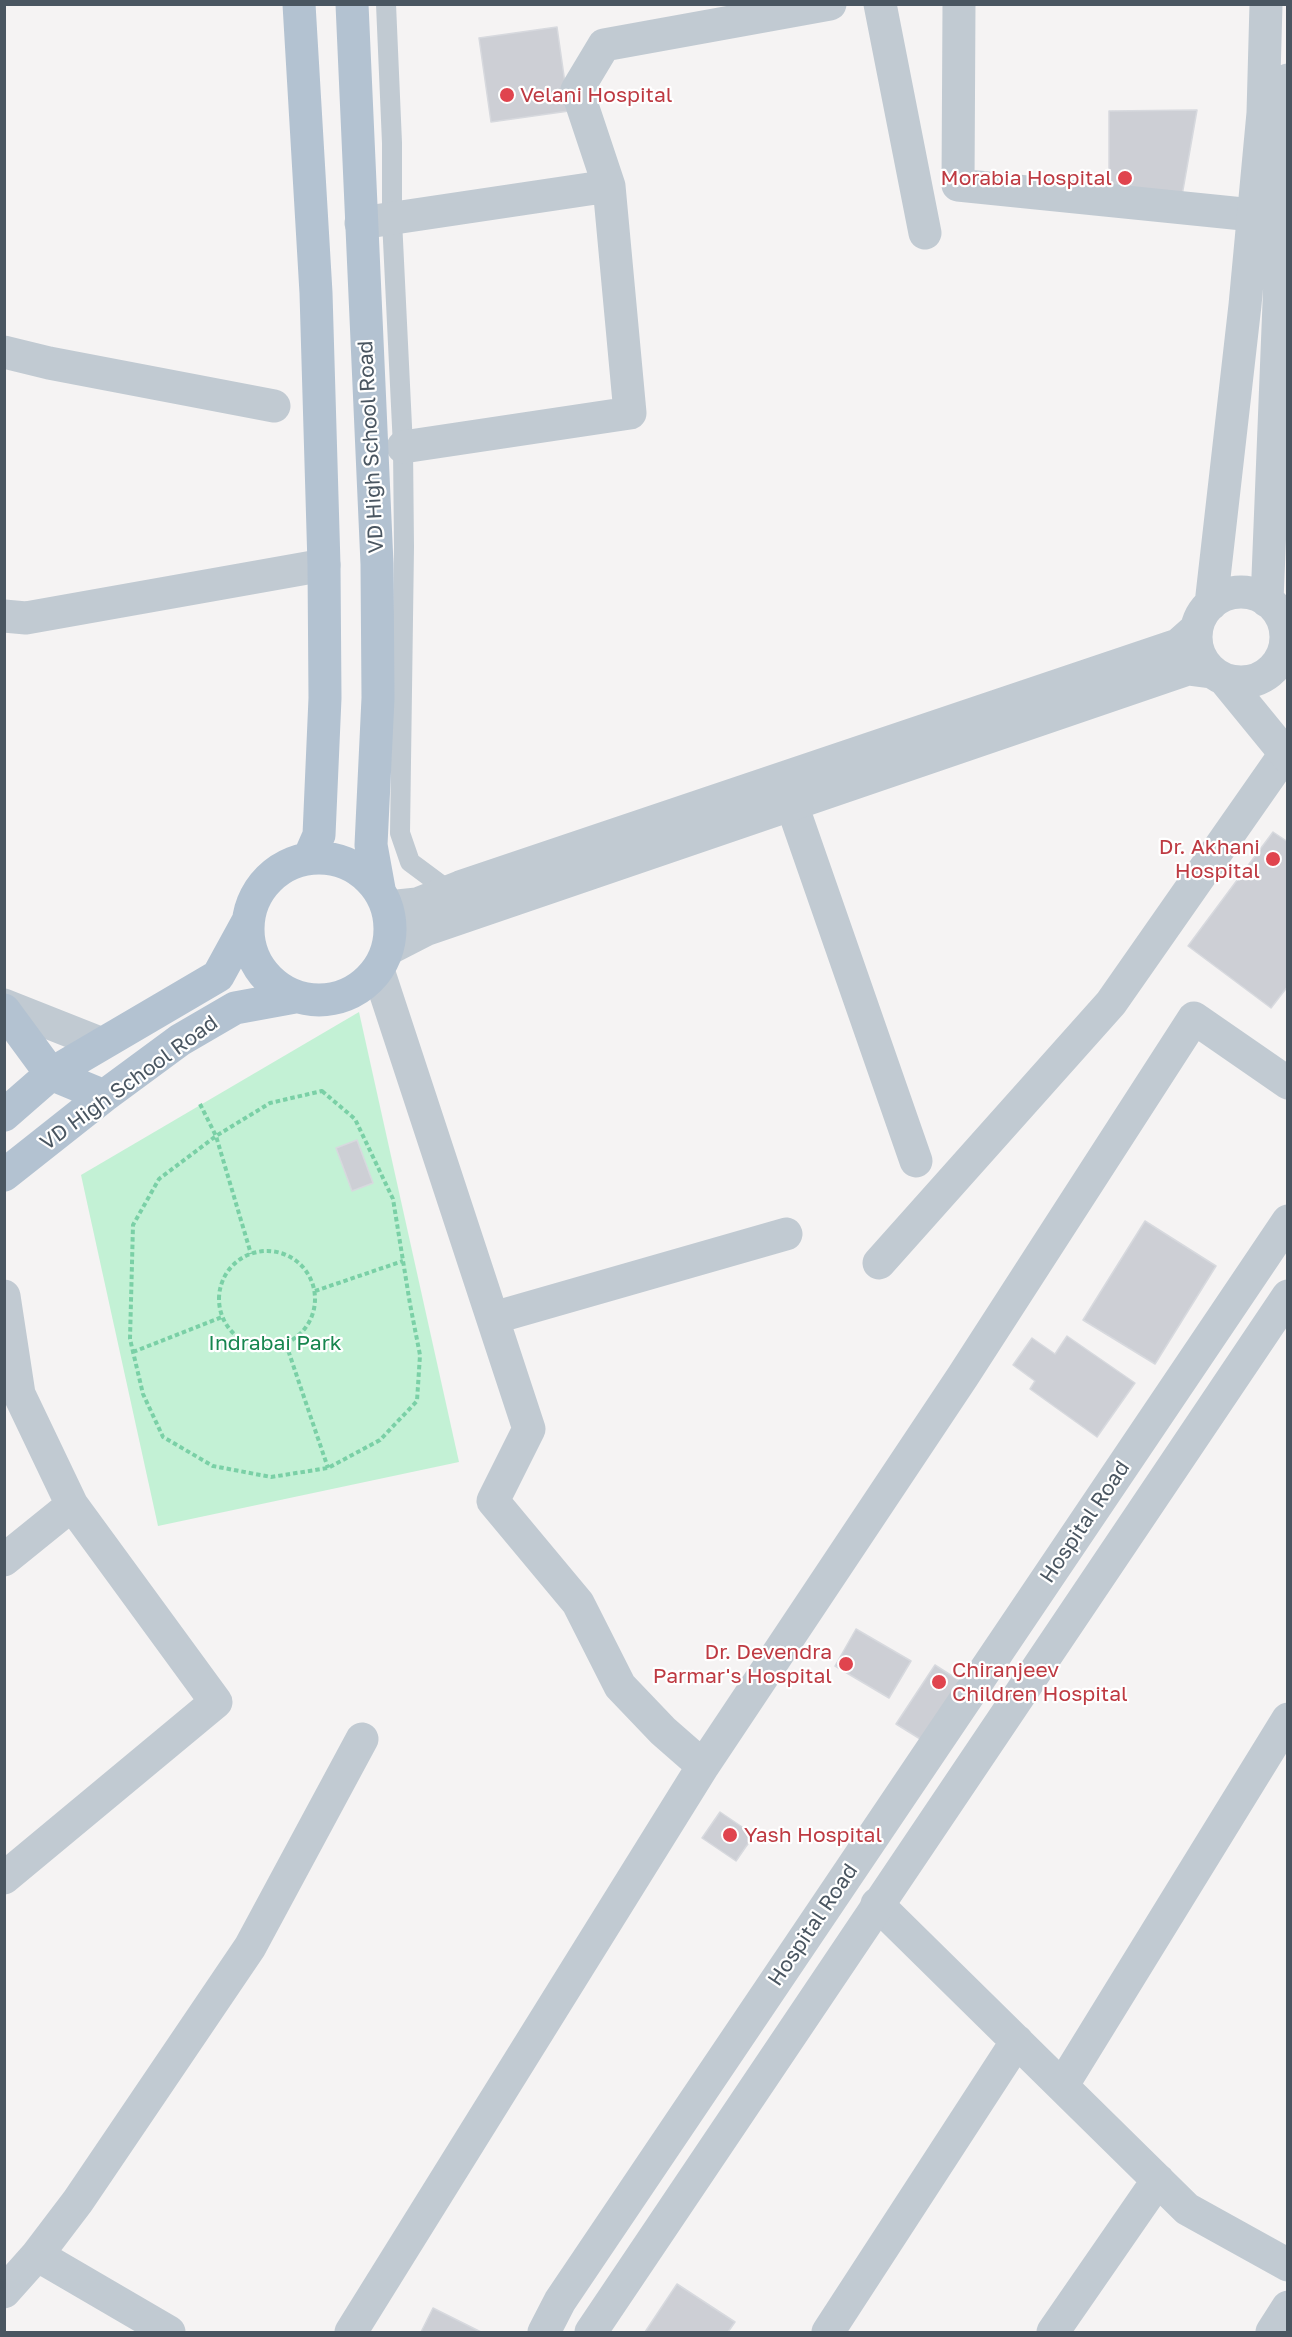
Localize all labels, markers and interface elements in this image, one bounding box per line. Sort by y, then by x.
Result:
place label: Velani Hospital [520,82,673,108]
marker: Velani Hospital [498,86,516,104]
place label: Morabia Hospital [941,165,1112,191]
marker: Morabia Hospital [1116,169,1134,187]
street label: VD High School Road [353,340,389,554]
place label: Dr. Akhani Hospital [1159,834,1260,884]
marker: Dr. Akhani Hospital [1264,850,1282,868]
street label: VD High School Road [35,1010,223,1156]
park label: Indrabai Park [208,1330,342,1356]
street label: Hospital Road [1035,1456,1135,1588]
place label: Dr. Devendra Parmar's Hospital [653,1639,832,1689]
marker: Dr. Devendra Parmar's Hospital [837,1655,855,1673]
place label: Chiranjeev Children Hospital [952,1657,1128,1707]
marker: Chiranjeev Children Hospital [930,1673,948,1691]
place label: Yash Hospital [744,1822,882,1848]
marker: Yash Hospital [721,1826,739,1844]
street label: Hospital Road [763,1859,863,1991]

